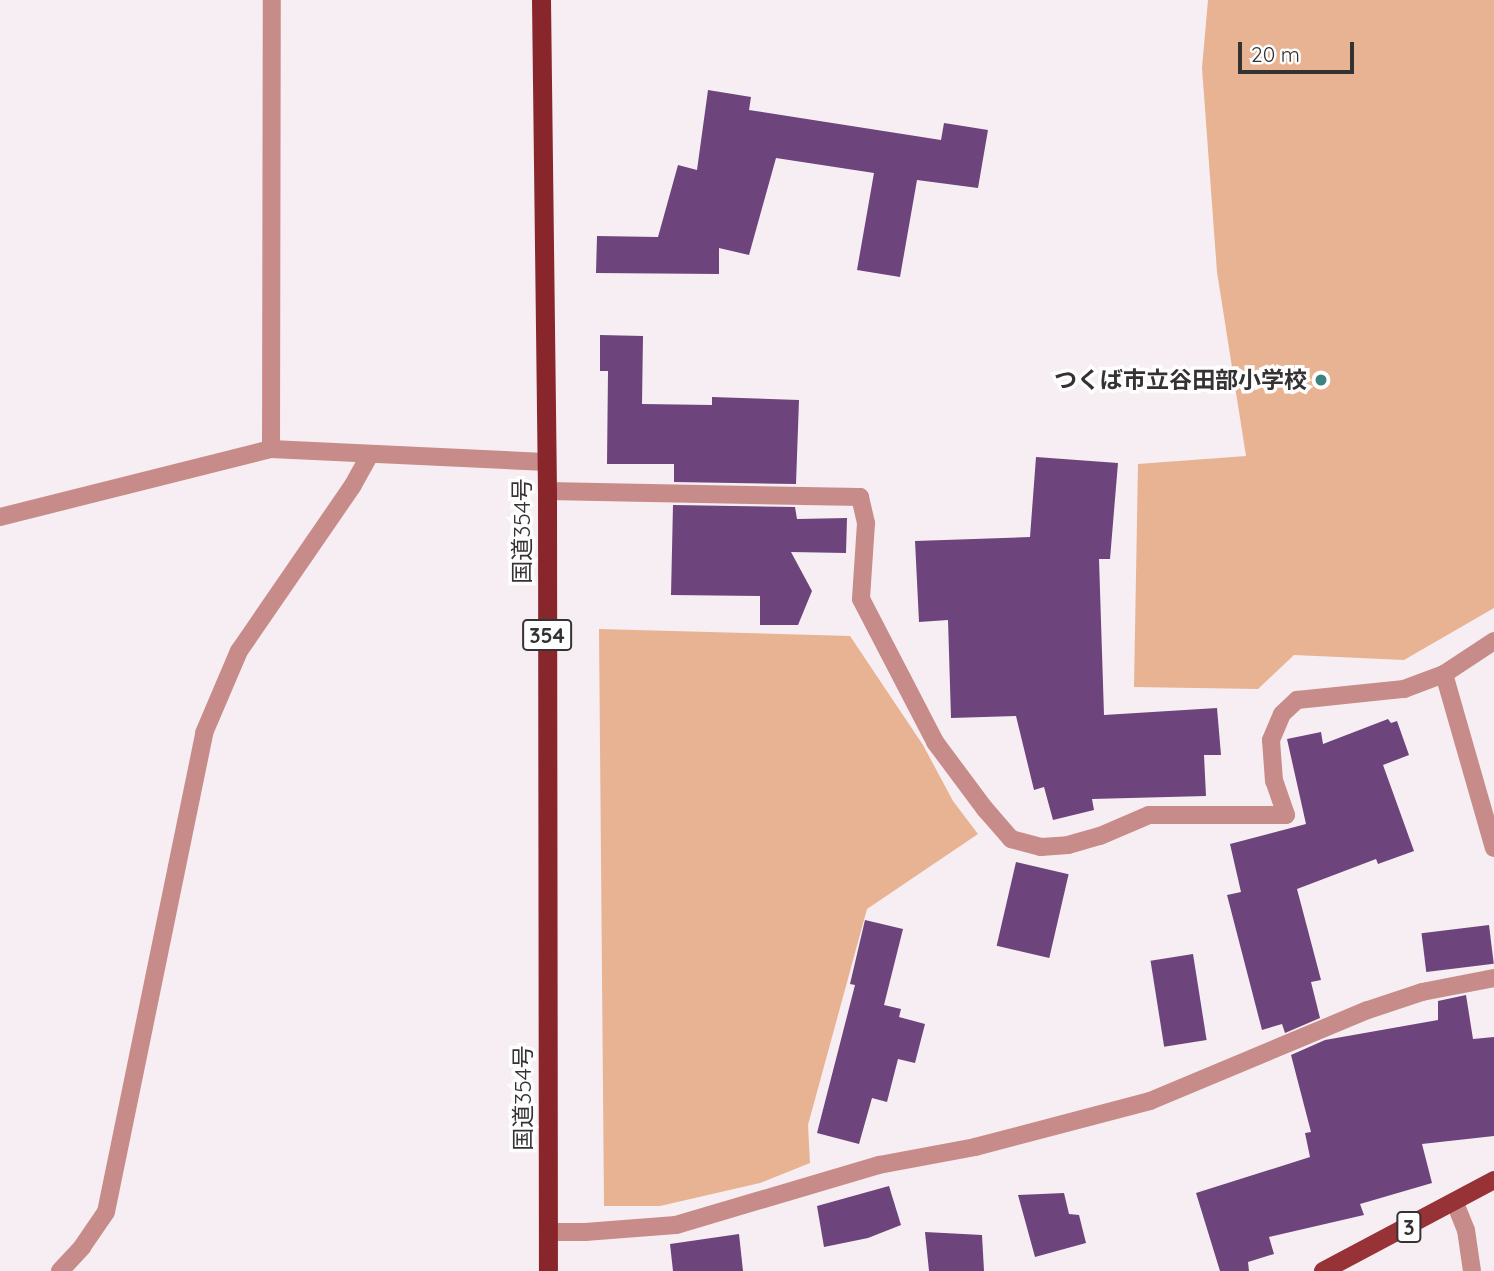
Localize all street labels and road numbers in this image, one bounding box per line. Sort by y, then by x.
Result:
street label: 国道354号 [508,478,536,584]
road number: 354 [521,618,573,652]
street label: 国道354号 [509,1045,537,1151]
road number: 3 [1395,1210,1423,1244]

